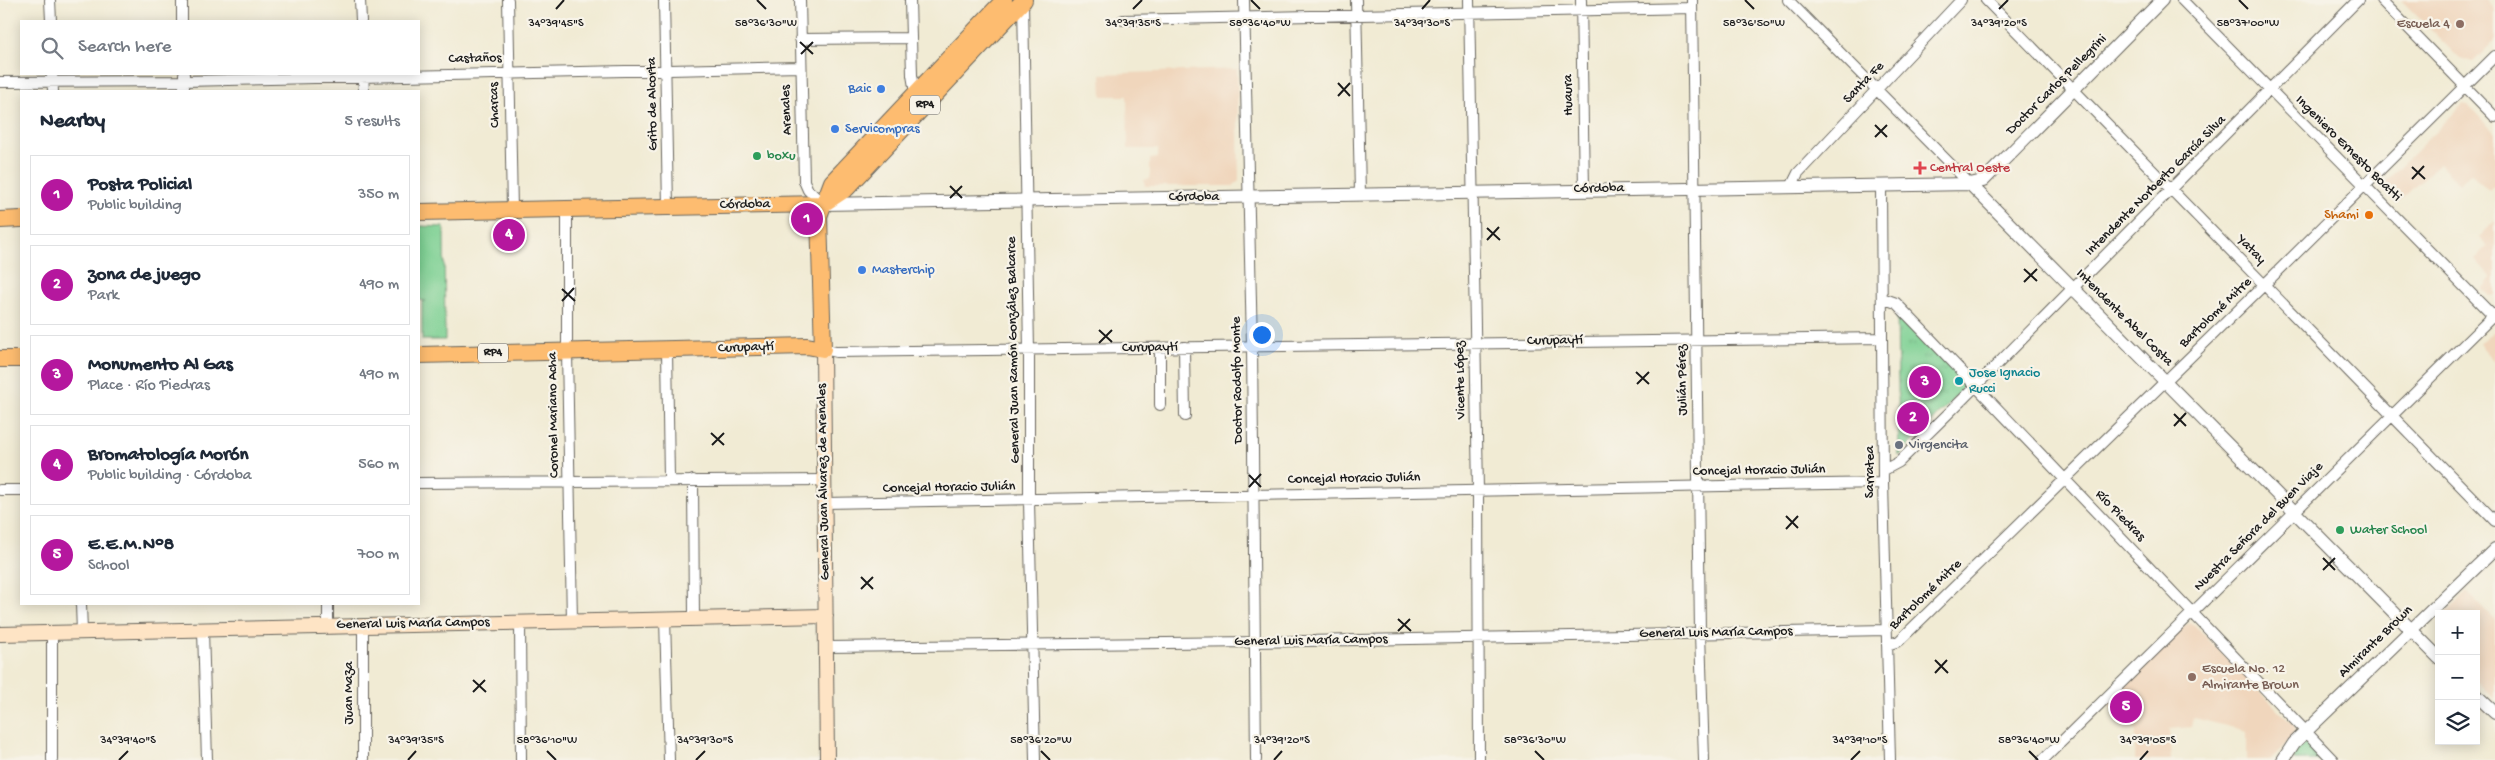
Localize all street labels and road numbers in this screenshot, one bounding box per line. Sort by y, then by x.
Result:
street label: Doctor Carlos Pellegrini [2002,31,2111,140]
street label: Castaños [448,50,503,68]
street label: Grito de Alcorta [644,56,662,151]
street label: Santa Fe [1840,58,1889,108]
street label: Huaura [1560,73,1578,116]
street label: Charcas [486,81,504,128]
street label: Arenales [778,84,796,135]
street label: Ingeniero Ernesto Boatti [2291,92,2405,206]
road number: RP4 [910,96,940,114]
street label: Intendente Norberto García Silva [2082,111,2231,260]
street label: Córdoba [1574,180,1626,198]
street label: Córdoba [1169,189,1220,206]
street label: Córdoba [720,196,772,214]
street label: Yatay [2231,230,2269,268]
street label: General Juan Ramón González Balcarce [1004,236,1024,464]
street label: Intendente Abel Costa [2072,266,2177,371]
street label: Bartolomé Mitre [2175,274,2256,353]
street label: Doctor Rodolfo Monte [1228,316,1248,445]
street label: Curupaytí [1527,332,1584,350]
street label: Curupaytí [718,338,775,357]
street label: Curupaytí [1122,339,1179,357]
street label: Vicente López [1452,340,1470,420]
road number: RP4 [478,343,508,362]
street label: Julián Pérez [1674,343,1692,416]
street label: Coronel Mariano Acha [544,351,564,478]
street label: General Juan Álvarez de Arenales [814,383,834,581]
street label: Sarratea [1862,444,1879,498]
street label: Nuestra Señora del Buen Viaje [2191,458,2328,595]
street label: Concejal Horacio Julián [1693,461,1826,481]
street label: Concejal Horacio Julián [1288,469,1421,489]
street label: Concejal Horacio Julián [883,478,1016,498]
street label: Río Piedras [2091,487,2149,546]
street label: Bartolomé Mitre [1885,556,1966,635]
street label: Almirante Brown [2335,602,2417,682]
street label: General Luis María Campos [336,614,491,634]
street label: General Luis María Campos [1639,623,1794,643]
street label: General Luis María Campos [1234,631,1389,651]
street label: Juan Maza [341,660,358,725]

